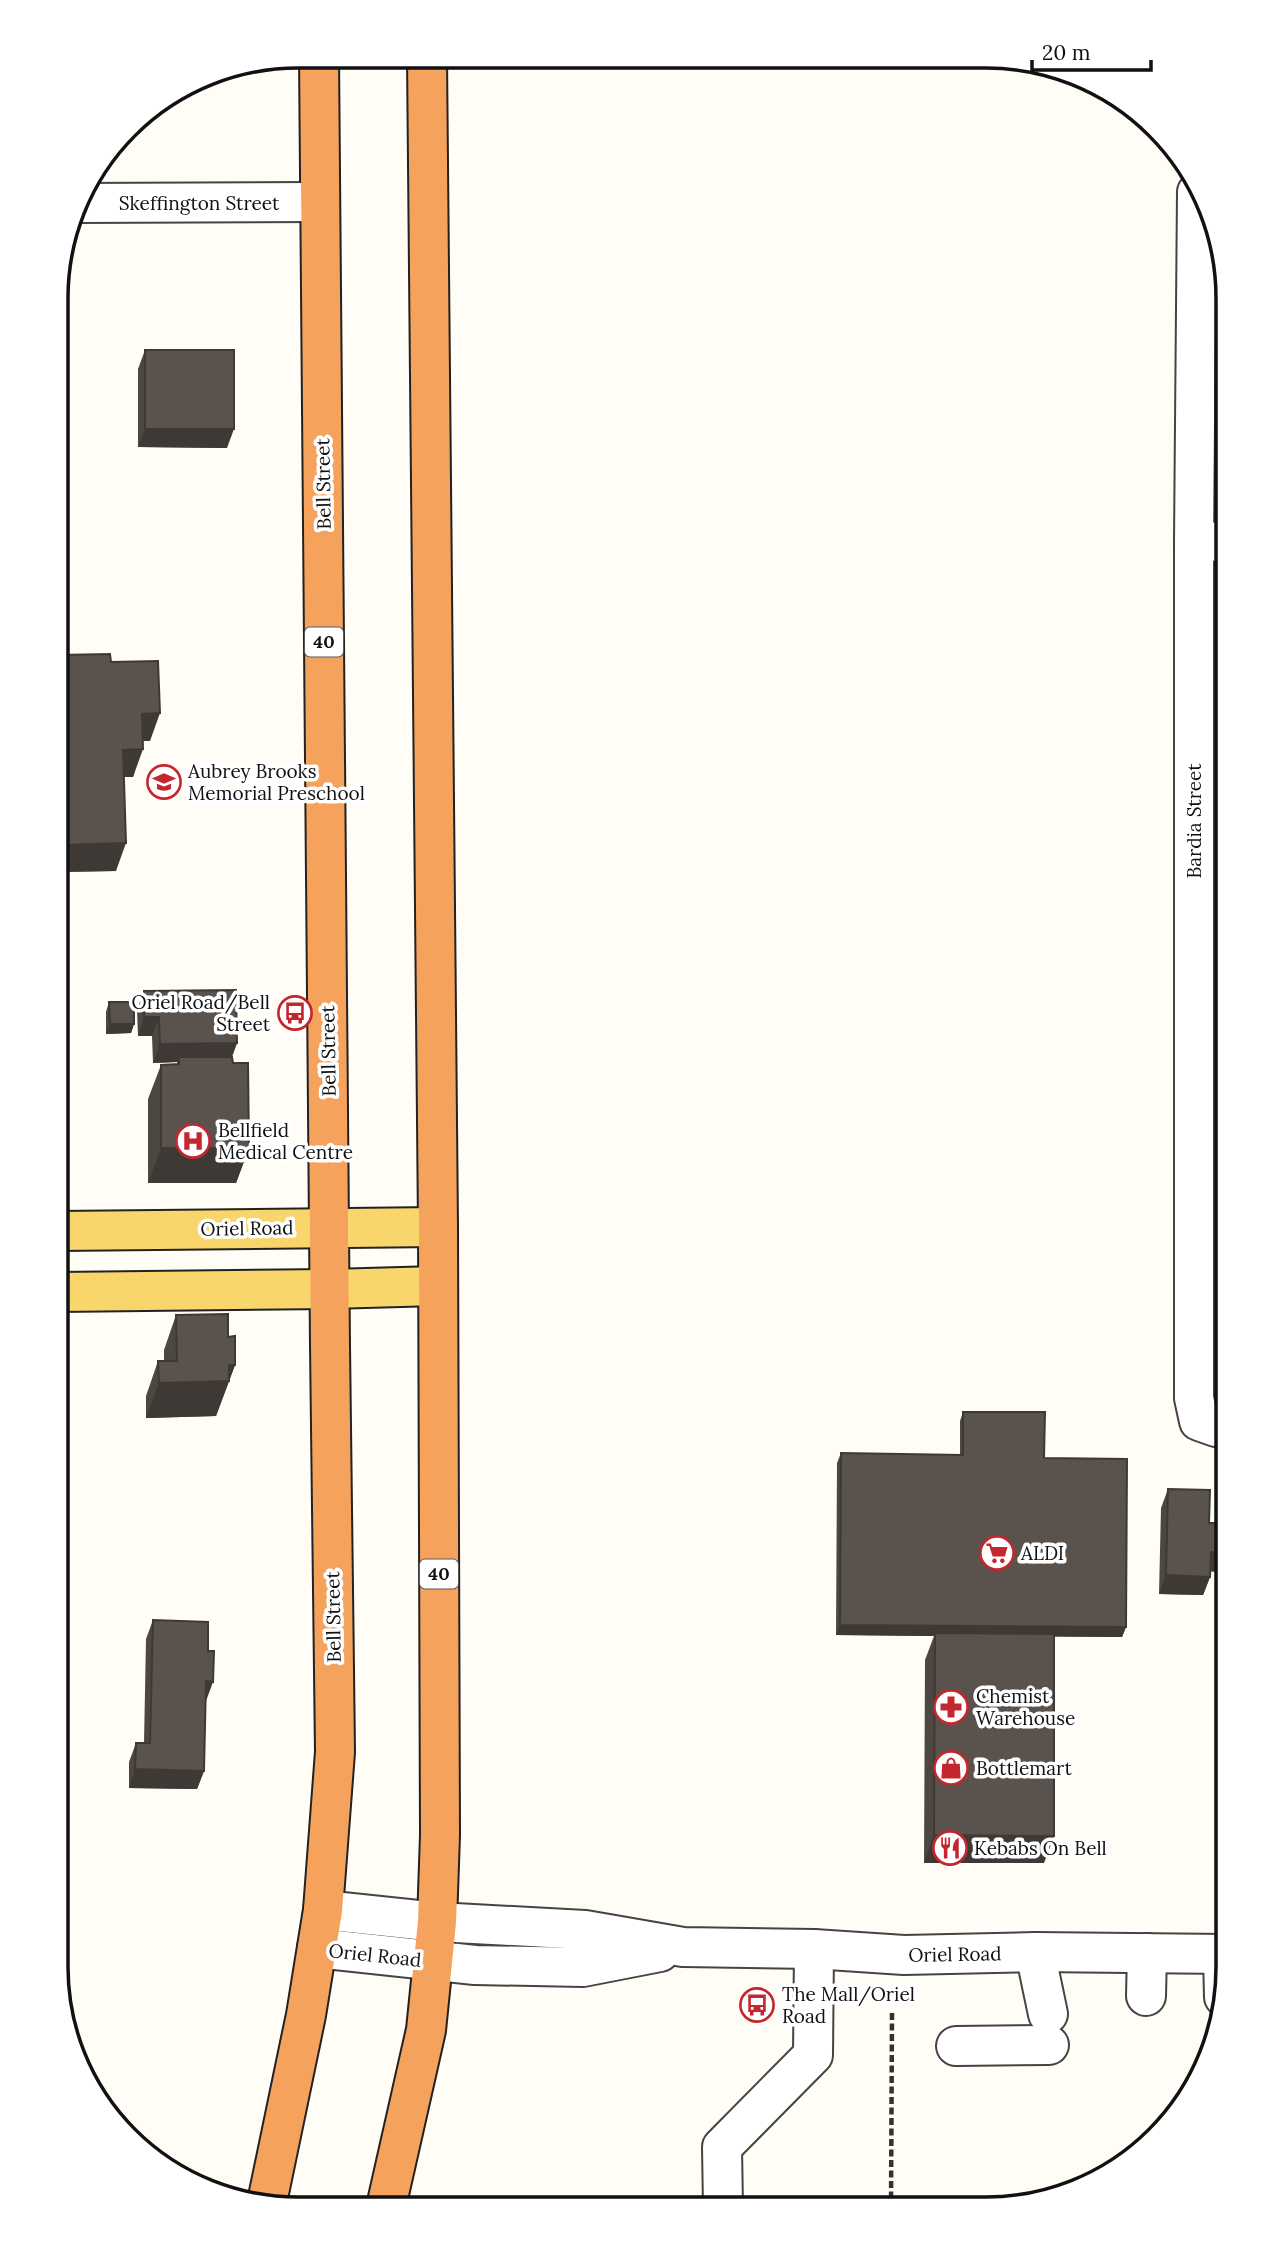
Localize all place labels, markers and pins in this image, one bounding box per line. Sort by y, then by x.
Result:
place label: Aubrey Brooks Memorial Preschool [187,759,365,805]
school or university icon: Aubrey Brooks Memorial Preschool [145,763,183,801]
place label: Oriel Road/Bell Street [132,990,271,1036]
bus stop icon: Oriel Road/Bell Street [276,994,314,1032]
place label: Bellfield Medical Centre [218,1118,353,1164]
hospital icon: Bellfield Medical Centre [174,1122,212,1160]
supermarket icon: ALDI [978,1534,1016,1572]
place label: ALDI [1020,1541,1064,1565]
place label: Chemist Warehouse [976,1684,1075,1730]
pharmacy icon: Chemist Warehouse [932,1688,970,1726]
shop icon: Bottlemart [932,1749,970,1787]
place label: Bottlemart [976,1756,1072,1780]
restaurant icon: Kebabs On Bell [931,1829,969,1867]
place label: Kebabs On Bell [974,1836,1107,1860]
place label: The Mall/Oriel Road [782,1982,915,2028]
bus stop icon: The Mall/Oriel Road [738,1986,776,2024]

